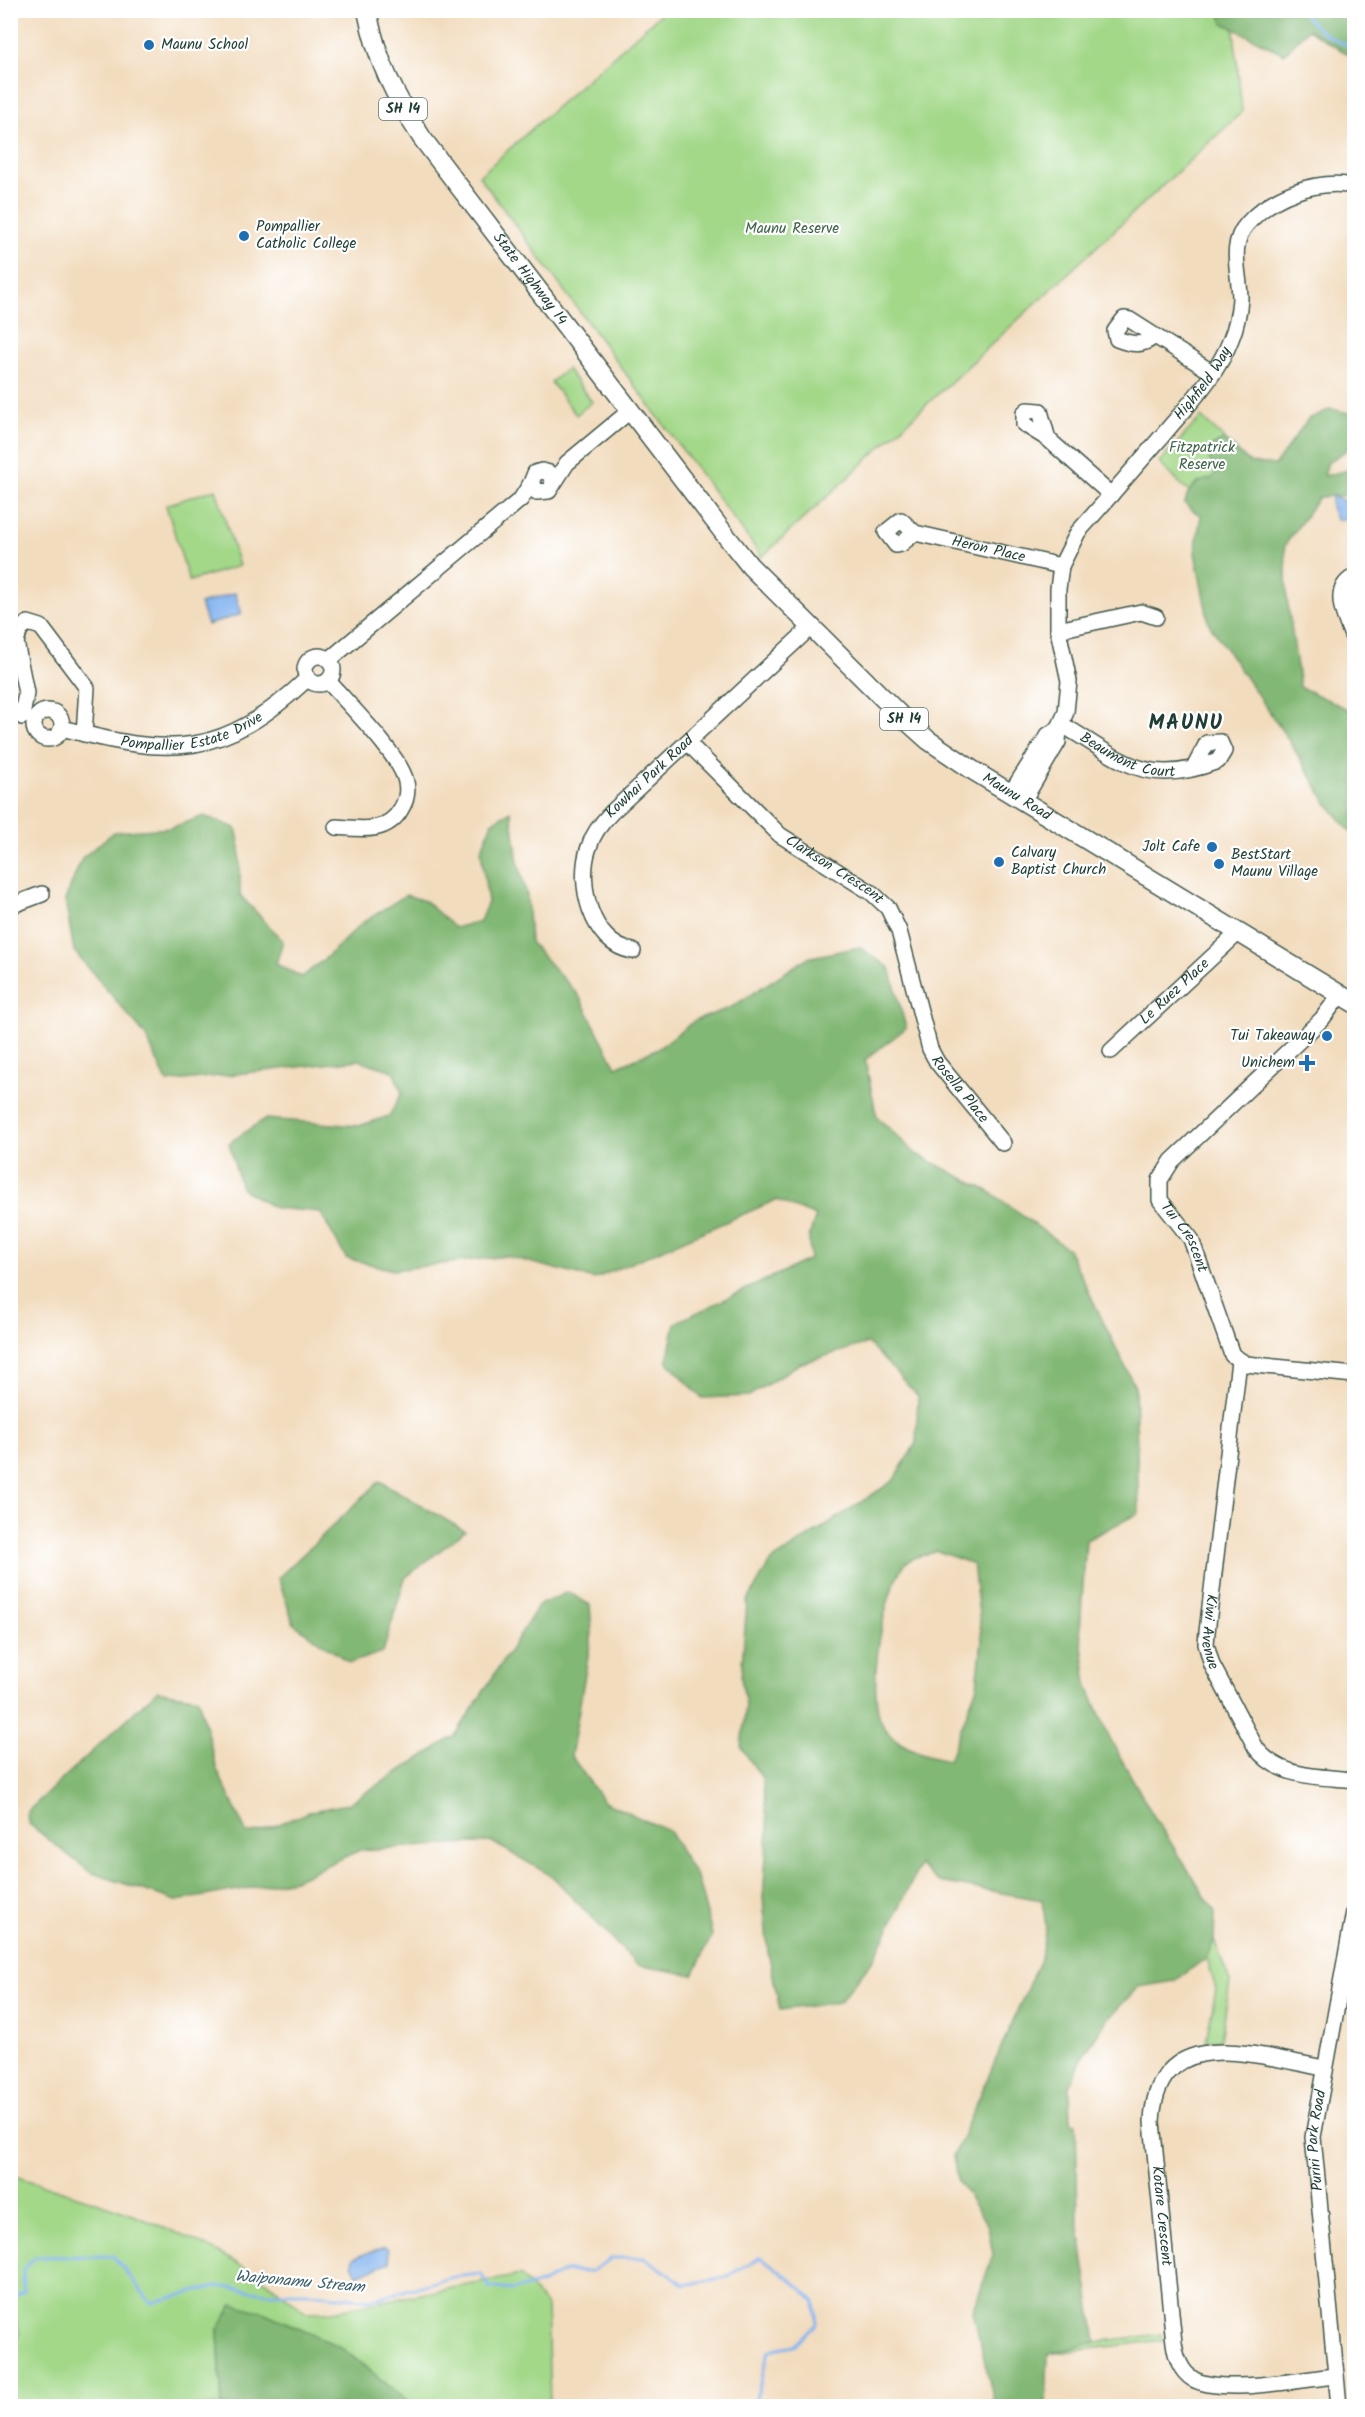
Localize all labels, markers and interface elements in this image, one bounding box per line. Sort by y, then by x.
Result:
place label: Maunu School [161,33,249,57]
marker: Maunu School [142,38,156,52]
road number: SH 14 [379,98,427,120]
place label: Pompallier Catholic College [256,215,357,256]
park label: Maunu Reserve [745,217,839,241]
street label: State Highway 14 [486,228,573,331]
marker: Pompallier Catholic College [237,229,251,243]
street label: Highfield Way [1168,342,1239,426]
park label: Fitzpatrick Reserve [1169,436,1236,477]
street label: Heron Place [949,530,1028,570]
street label: Pompallier Estate Drive [119,706,268,758]
district label: MAUNU [1149,707,1223,740]
road number: SH 14 [880,708,928,730]
street label: Beaumont Court [1075,726,1176,784]
street label: Kowhai Park Road [600,729,700,824]
street label: Maunu Road [977,767,1056,828]
street label: Clarkson Crescent [780,829,889,910]
place label: Jolt Cafe [1142,835,1200,859]
marker: Jolt Cafe [1205,840,1219,854]
place label: Calvary Baptist Church [1011,841,1106,882]
place label: BestStart Maunu Village [1231,843,1318,884]
marker: Calvary Baptist Church [992,855,1006,869]
marker: BestStart Maunu Village [1212,857,1226,871]
street label: Le Ruez Place [1134,953,1216,1031]
place label: Tui Takeaway [1230,1024,1316,1048]
marker: Tui Takeaway [1320,1029,1334,1043]
place label: Unichem [1241,1051,1295,1075]
street label: Rosella Place [924,1052,995,1129]
marker: Unichem [1300,1056,1314,1070]
street label: Tui Crescent [1154,1197,1214,1276]
street label: Kiwi Avenue [1194,1593,1225,1675]
street label: Puriri Park Road [1301,2087,1333,2192]
street label: Kotare Crescent [1144,2165,1178,2267]
water label: Waiponamu Stream [235,2264,367,2300]

